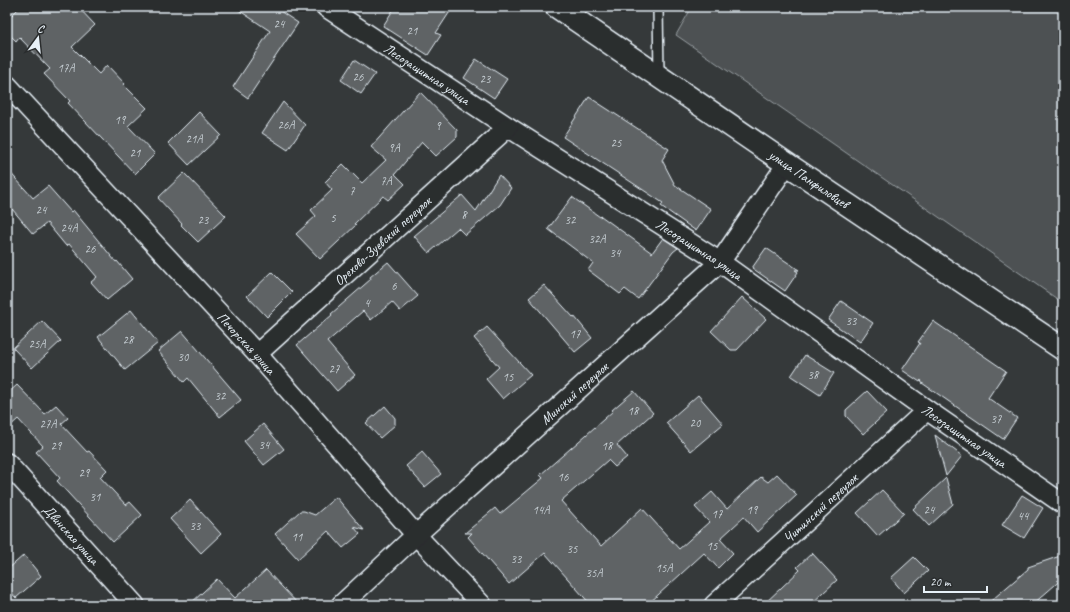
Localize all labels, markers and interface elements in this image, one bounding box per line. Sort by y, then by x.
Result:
house number: 24 [274,16,286,32]
north arrow [18,18,58,58]
text: С [36,21,47,36]
house number: 21 [407,23,418,39]
street label: Лесозащитная улица [381,39,474,109]
house number: 17А [58,60,75,76]
house number: 26 [353,69,364,85]
house number: 23 [480,71,492,87]
house number: 19 [115,112,127,128]
house number: 26А [278,117,295,133]
house number: 9 [435,118,442,134]
house number: 21А [186,131,203,147]
house number: 25 [611,135,622,151]
house number: 9А [388,140,401,156]
house number: 21 [130,145,141,161]
street label: улица Панфиловцев [765,145,855,213]
house number: 7А [380,173,393,189]
house number: 7 [349,183,355,199]
street label: Орехово-Зуевский переулок [330,191,436,289]
house number: 24 [36,202,48,218]
house number: 8 [461,207,468,223]
house number: 5 [330,210,336,226]
house number: 23 [198,212,210,228]
house number: 32 [565,212,577,228]
street label: Лесозащитная улица [653,215,747,284]
house number: 24А [61,220,78,236]
house number: 32А [589,231,606,247]
house number: 26 [85,241,96,257]
house number: 34 [610,245,622,261]
house number: 6 [391,278,397,294]
house number: 4 [364,295,371,311]
street label: Печорская улица [214,308,280,378]
house number: 33 [846,313,858,329]
house number: 17 [570,326,581,342]
house number: 28 [123,332,135,348]
house number: 25А [29,336,46,352]
house number: 30 [178,349,190,365]
street label: Минский переулок [537,357,613,428]
house number: 27 [329,361,340,377]
house number: 38 [808,367,820,383]
house number: 15 [503,369,514,385]
house number: 32 [215,388,227,404]
street label: Лесозащитная улица [918,400,1011,472]
house number: 18 [628,403,640,419]
house number: 37 [991,411,1002,427]
house number: 20 [690,415,702,431]
house number: 27А [40,416,57,432]
house number: 34 [259,437,271,453]
house number: 29 [51,438,63,454]
house number: 18 [602,438,614,454]
house number: 29 [79,465,91,481]
street label: Читинский переулок [779,468,862,546]
house number: 16 [558,469,569,485]
house number: 31 [90,489,101,505]
street label: Двинская улица [40,501,104,569]
house number: 14А [533,502,550,518]
house number: 19 [747,502,759,518]
house number: 24 [924,502,936,518]
house number: 17 [712,506,723,522]
house number: 44 [1018,508,1030,524]
house number: 33 [190,518,202,534]
house number: 11 [292,529,303,545]
house number: 15 [707,538,718,554]
house number: 35 [567,541,578,557]
house number: 33 [511,551,523,567]
house number: 15А [656,560,673,576]
house number: 35А [586,565,603,581]
scale bar [924,568,987,594]
text: 20 m [930,574,952,590]

